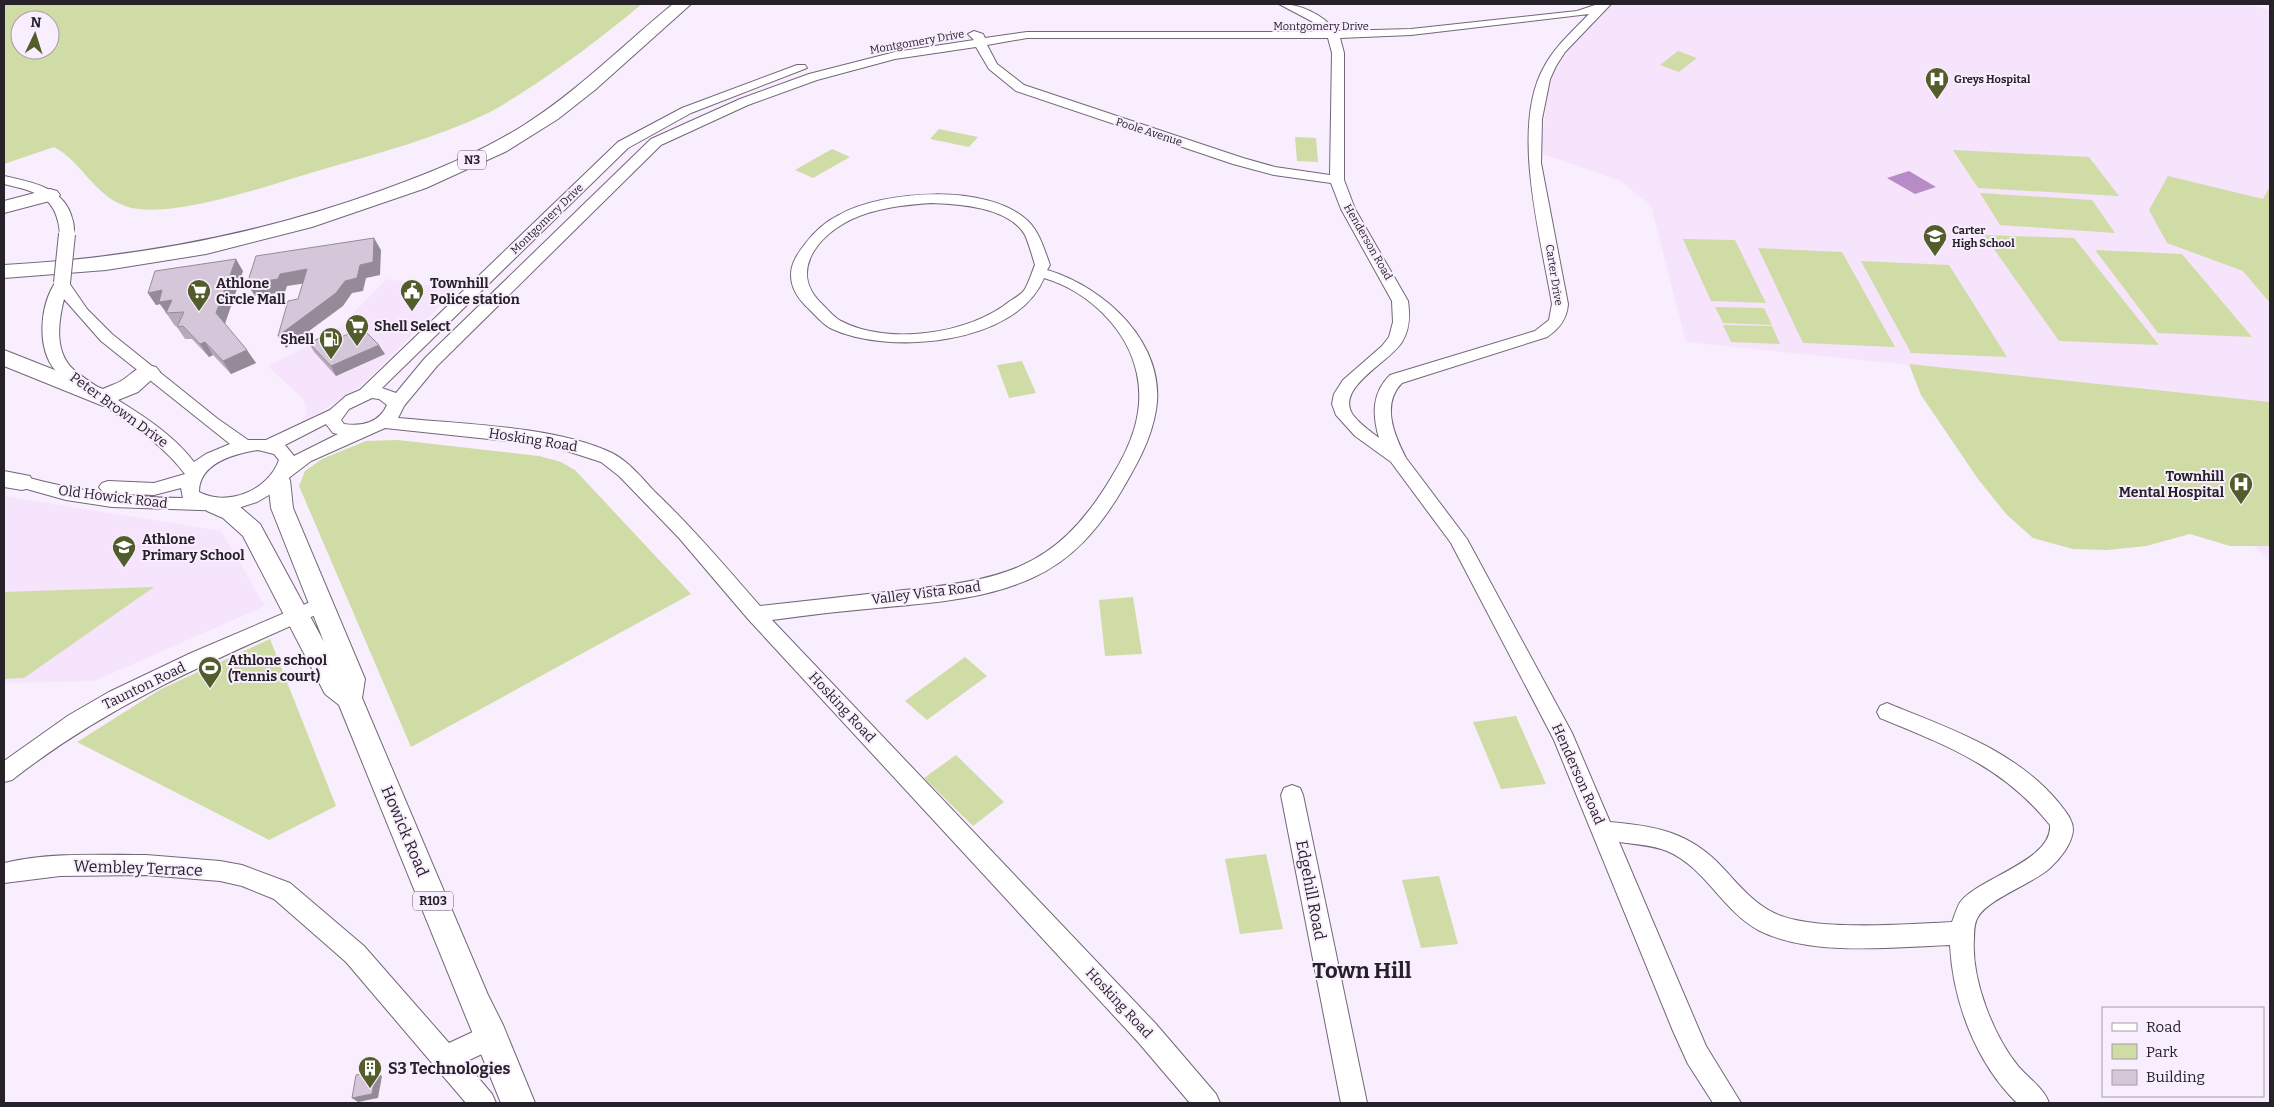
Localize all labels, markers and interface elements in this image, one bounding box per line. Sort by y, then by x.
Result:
north arrow [10,10,60,60]
text: N [30,14,42,31]
street label: Montgomery Drive [1273,20,1369,33]
street label: Montgomery Drive [869,27,965,57]
hospital icon: Greys Hospital [1924,66,1950,100]
place label: Greys Hospital [1954,73,2031,86]
street label: Poole Avenue [1114,115,1184,149]
road number: N3 [458,150,486,170]
street label: Montgomery Drive [508,181,586,257]
street label: Henderson Road [1341,202,1395,283]
school or university icon: Carter High School [1922,223,1948,257]
place label: Carter High School [1952,224,2015,250]
street label: Carter Drive [1543,243,1565,307]
place label: Athlone Circle Mall [216,275,286,308]
place label: Townhill Police station [430,275,520,308]
supermarket icon: Athlone Circle Mall [186,278,212,312]
public building icon: Townhill Police station [399,278,425,312]
supermarket icon: Shell Select [344,313,370,347]
place label: Shell Select [374,318,451,335]
fuel station icon: Shell [318,326,344,360]
place label: Shell [280,331,315,348]
street label: Peter Brown Drive [67,369,171,451]
street label: Hosking Road [487,425,579,455]
place label: Townhill Mental Hospital [2119,468,2225,501]
hospital icon: Townhill Mental Hospital [2228,471,2254,505]
street label: Old Howick Road [57,482,169,512]
place label: Athlone Primary School [142,531,245,564]
school or university icon: Athlone Primary School [111,534,137,568]
street label: Valley Vista Road [870,578,982,608]
place label: Athlone school (Tennis court) [228,652,328,685]
sports icon: Athlone school (Tennis court) [197,655,223,689]
street label: Taunton Road [100,659,188,713]
street label: Hosking Road [805,668,879,746]
street label: Henderson Road [1548,721,1608,827]
street label: Howick Road [377,783,433,880]
street label: Edgehill Road [1292,838,1330,942]
street label: Wembley Terrace [73,856,203,880]
road number: R103 [413,891,453,910]
district label: Town Hill [1312,957,1412,984]
street label: Hosking Road [1082,964,1156,1042]
legend [2102,1007,2264,1097]
text: Road [2146,1018,2181,1036]
text: Park [2146,1043,2178,1061]
building icon: S3 Technologies [357,1055,383,1089]
place label: S3 Technologies [388,1059,511,1078]
text: Building [2146,1068,2205,1086]

